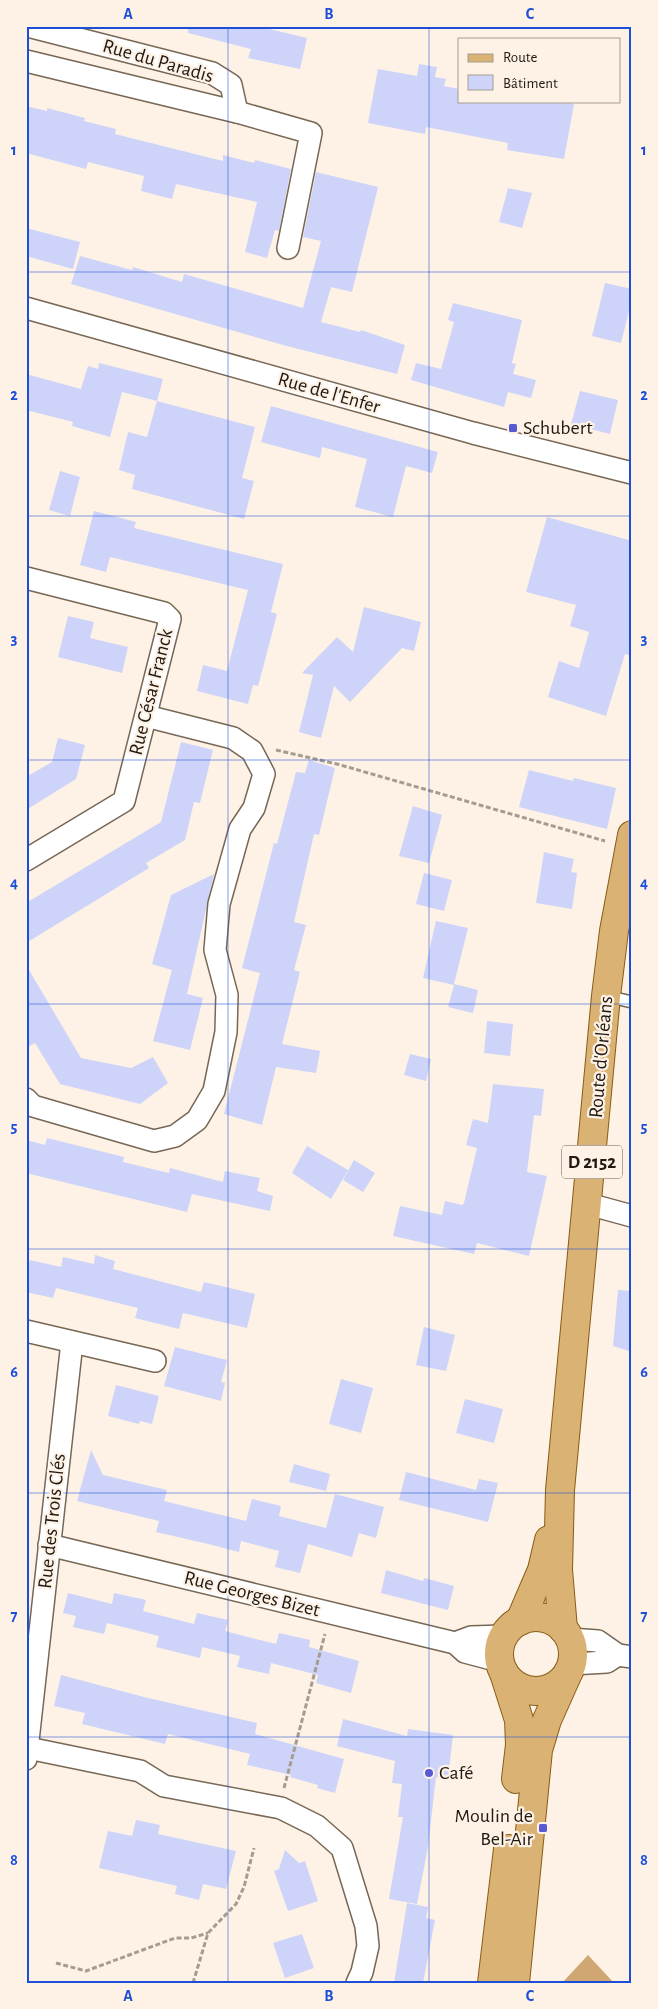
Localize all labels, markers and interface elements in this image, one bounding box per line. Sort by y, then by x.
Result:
text: A [123,6,133,22]
text: B [324,6,334,22]
text: C [526,6,535,22]
street label: Rue du Paradis [100,36,216,86]
legend [458,38,620,102]
text: Route [503,50,537,65]
text: Bâtiment [503,76,558,91]
text: 1 [11,142,17,158]
text: 1 [641,142,647,158]
street label: Rue de l'Enfer [276,369,383,417]
text: 2 [10,387,18,403]
text: 2 [640,387,648,403]
place label: Schubert [523,418,593,438]
marker: Schubert [507,422,519,434]
street label: Rue César Franck [126,627,176,757]
text: 3 [11,631,18,647]
text: 3 [641,631,648,647]
text: 4 [10,875,18,891]
text: 4 [640,875,648,891]
street label: Route d'Orléans [586,995,616,1119]
text: 5 [11,1119,18,1135]
text: 5 [641,1119,648,1135]
road number: D 2152 [562,1146,622,1178]
text: 6 [10,1364,18,1380]
text: 6 [640,1364,648,1380]
street label: Rue des Trois Clés [35,1452,69,1590]
street label: Rue Georges Bizet [182,1567,323,1621]
text: 7 [11,1608,18,1624]
text: 7 [641,1608,648,1624]
place label: Café [439,1763,473,1783]
marker: Café [423,1767,435,1779]
place label: Moulin de Bel-Air [455,1806,534,1849]
marker: Moulin de Bel-Air [537,1822,549,1834]
text: 8 [10,1852,18,1868]
text: 8 [640,1852,648,1868]
text: A [123,1988,133,2004]
text: B [324,1988,334,2004]
text: C [526,1988,535,2004]

